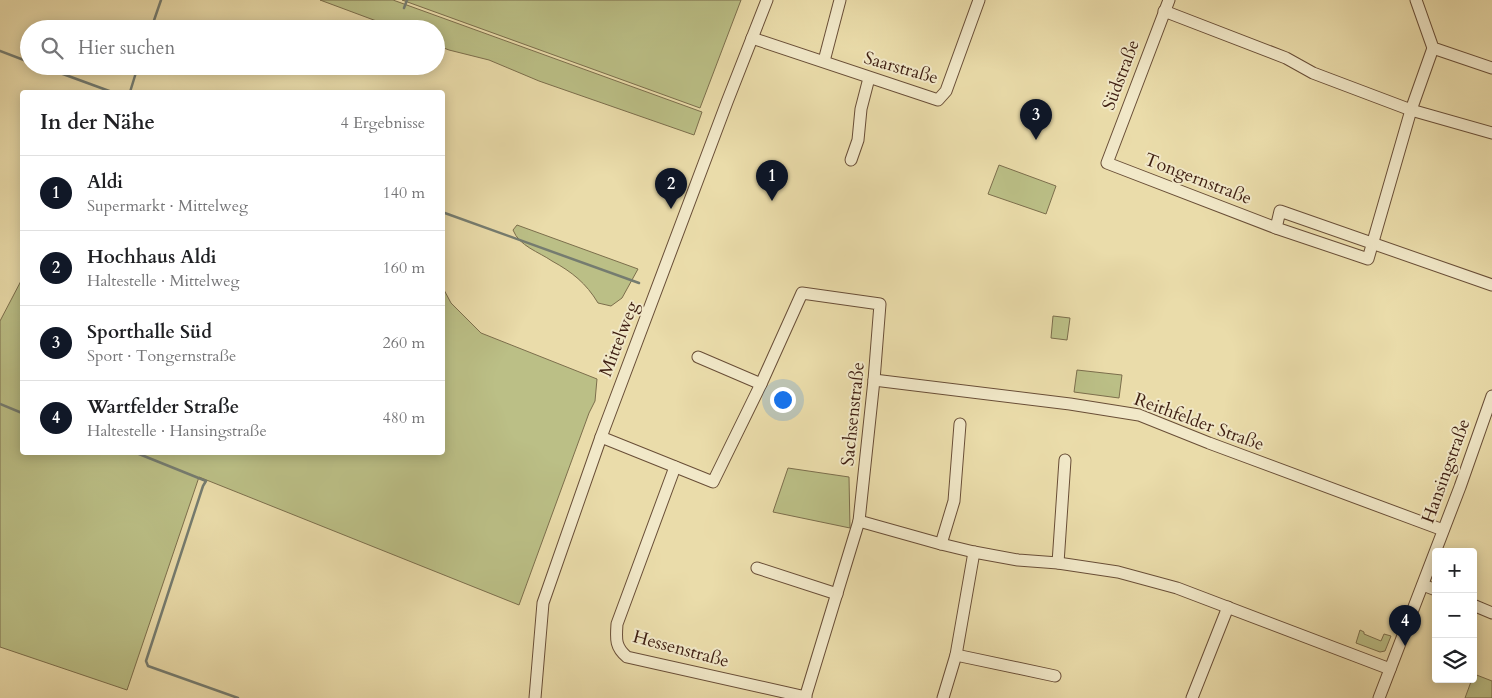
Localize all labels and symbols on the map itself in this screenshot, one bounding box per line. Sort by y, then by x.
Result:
street label: Südstraße [1096,36,1146,114]
street label: Saarstraße [861,45,941,91]
pin: 3 [1020,99,1052,140]
street label: Tongernstraße [1141,147,1255,211]
pin: 1 [756,160,788,201]
pin: 2 [655,168,687,209]
street label: Mittelweg [593,297,645,380]
street label: Sachsenstraße [835,361,871,467]
your location [770,387,796,413]
street label: Reithfelder Straße [1131,387,1267,457]
street label: Hansingstraße [1416,415,1476,527]
pin: 4 [1389,605,1421,646]
street label: Hessenstraße [630,624,732,674]

